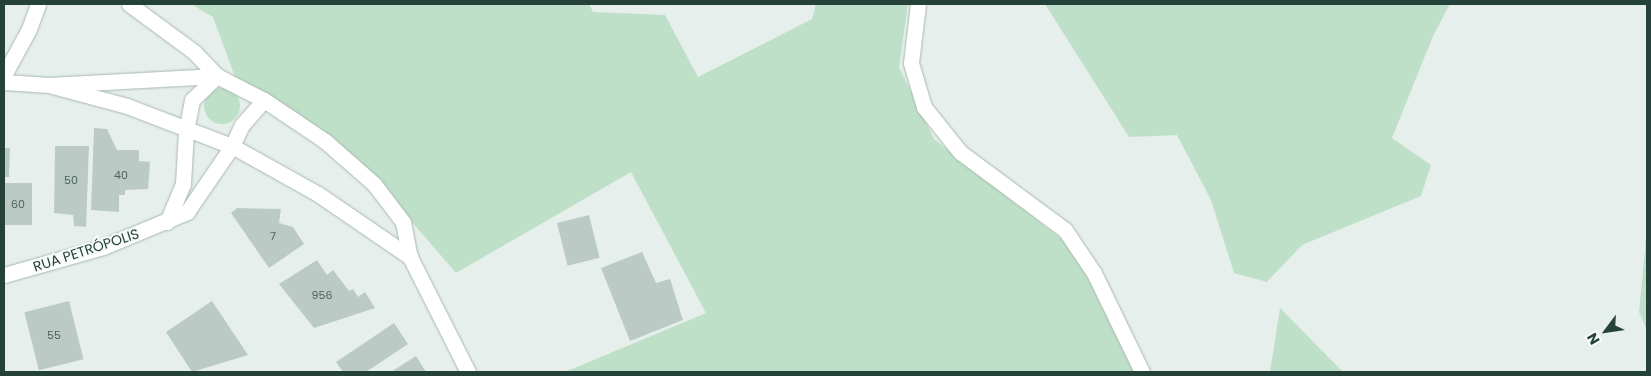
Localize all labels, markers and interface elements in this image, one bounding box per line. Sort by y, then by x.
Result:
house number: 40 [114,168,128,182]
house number: 50 [64,173,78,187]
house number: 60 [11,197,25,211]
street label: RUA PETRÓPOLIS [31,225,141,275]
house number: 7 [270,229,276,243]
house number: 956 [312,288,332,302]
north arrow [1581,306,1631,356]
house number: 55 [47,328,61,342]
text: N [1582,329,1604,348]

